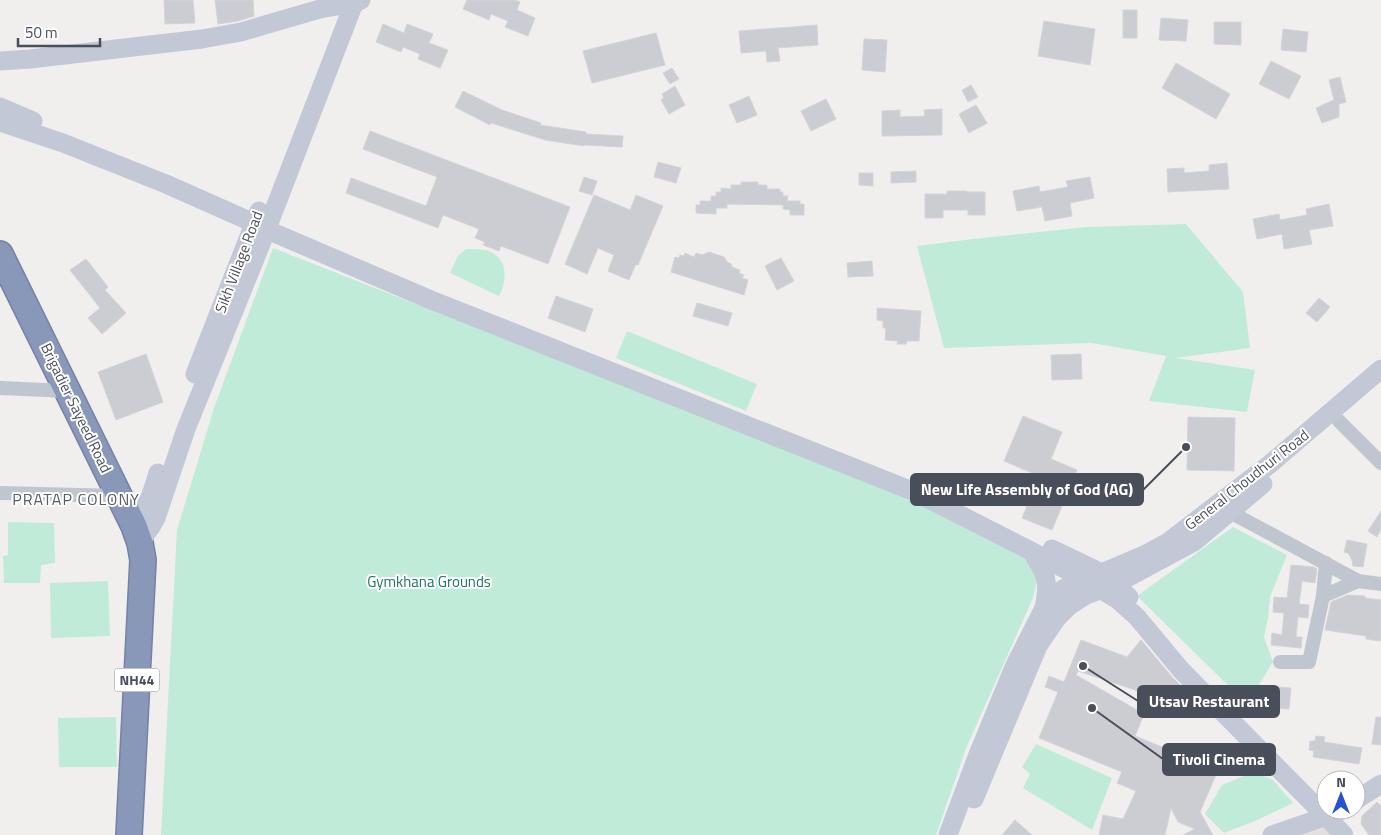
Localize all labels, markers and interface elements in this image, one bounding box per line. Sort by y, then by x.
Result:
scale bar [18,15,100,47]
text: 50 m [25,21,58,44]
street label: Sikh Village Road [209,208,269,316]
street label: Brigadier Sayeed Road [35,339,118,477]
street label: General Choudhuri Road [1180,424,1314,536]
callout: New Life Assembly of God (AG) [911,474,1143,505]
text: New Life Assembly of God (AG) [921,477,1133,501]
district label: PRATAP COLONY [12,487,140,511]
park label: Gymkhana Grounds [367,570,491,593]
road number: NH44 [114,668,160,692]
callout: Utsav Restaurant [1138,686,1279,717]
text: Utsav Restaurant [1149,689,1269,713]
callout: Tivoli Cinema [1163,744,1275,775]
text: Tivoli Cinema [1173,747,1265,771]
north arrow [1316,770,1366,820]
text: N [1336,771,1346,792]

